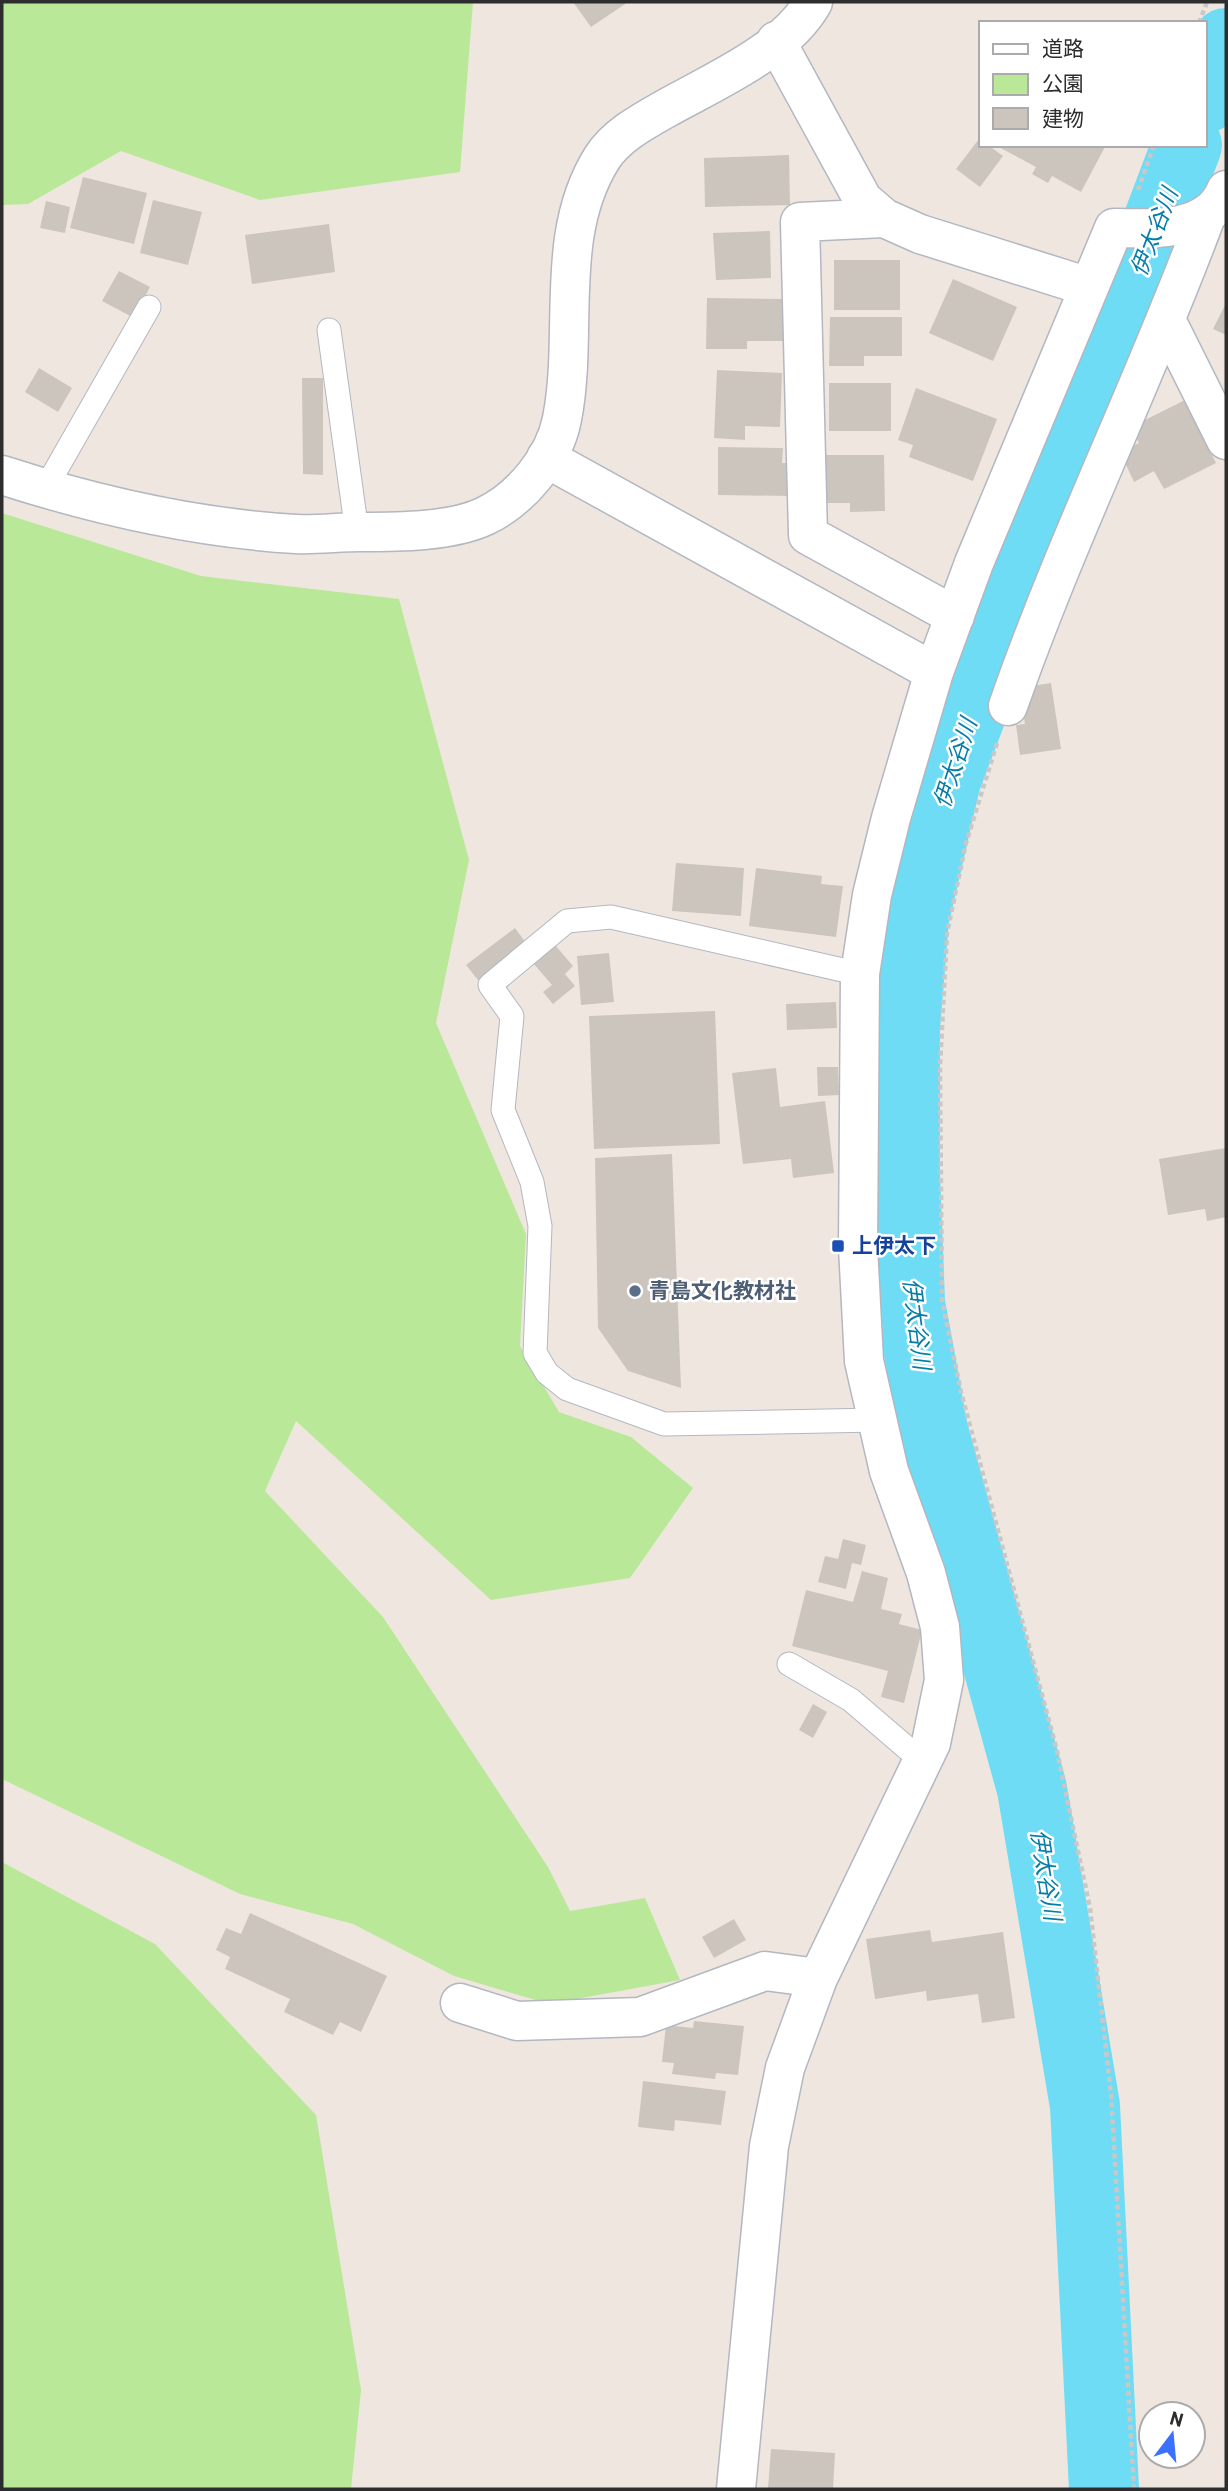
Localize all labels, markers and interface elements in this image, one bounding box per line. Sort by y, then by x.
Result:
legend [979,21,1207,147]
text: 道路 [1042,35,1084,60]
text: 公園 [1042,70,1084,95]
text: 建物 [1042,105,1084,130]
water label: 伊太谷川 [1124,181,1184,280]
water label: 伊太谷川 [927,712,983,811]
place label: 上伊太下 [852,1232,936,1257]
marker: 上伊太下 [830,1238,846,1254]
place label: 青島文化教材社 [649,1277,796,1302]
water label: 伊太谷川 [898,1277,938,1374]
marker: 青島文化教材社 [627,1283,643,1299]
water label: 伊太谷川 [1026,1827,1068,1925]
north arrow [1137,2400,1207,2470]
text: N [1168,2405,1186,2431]

